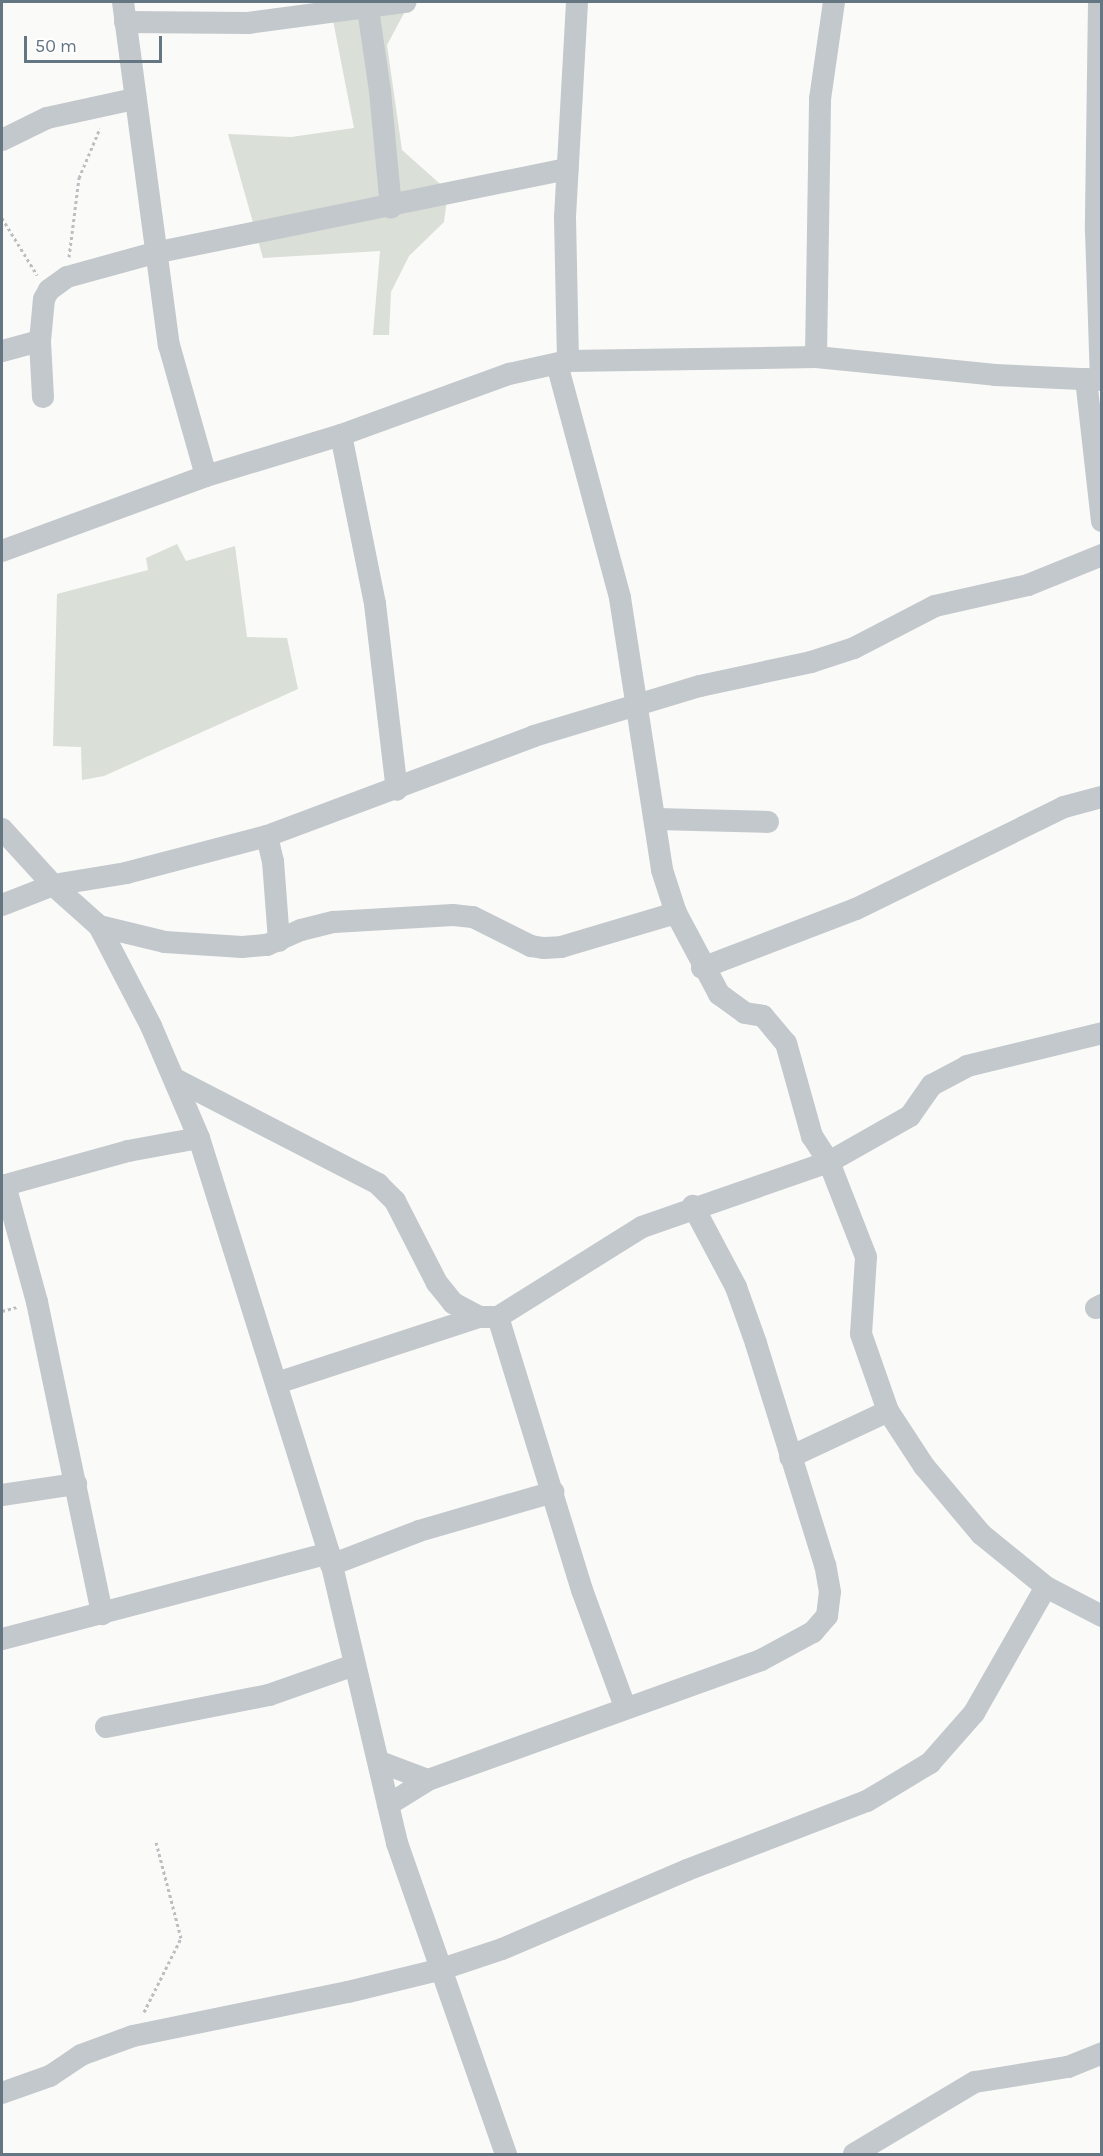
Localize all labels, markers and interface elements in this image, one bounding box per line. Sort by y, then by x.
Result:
scale bar [27,24,165,62]
text: 50 m [35,35,77,57]

